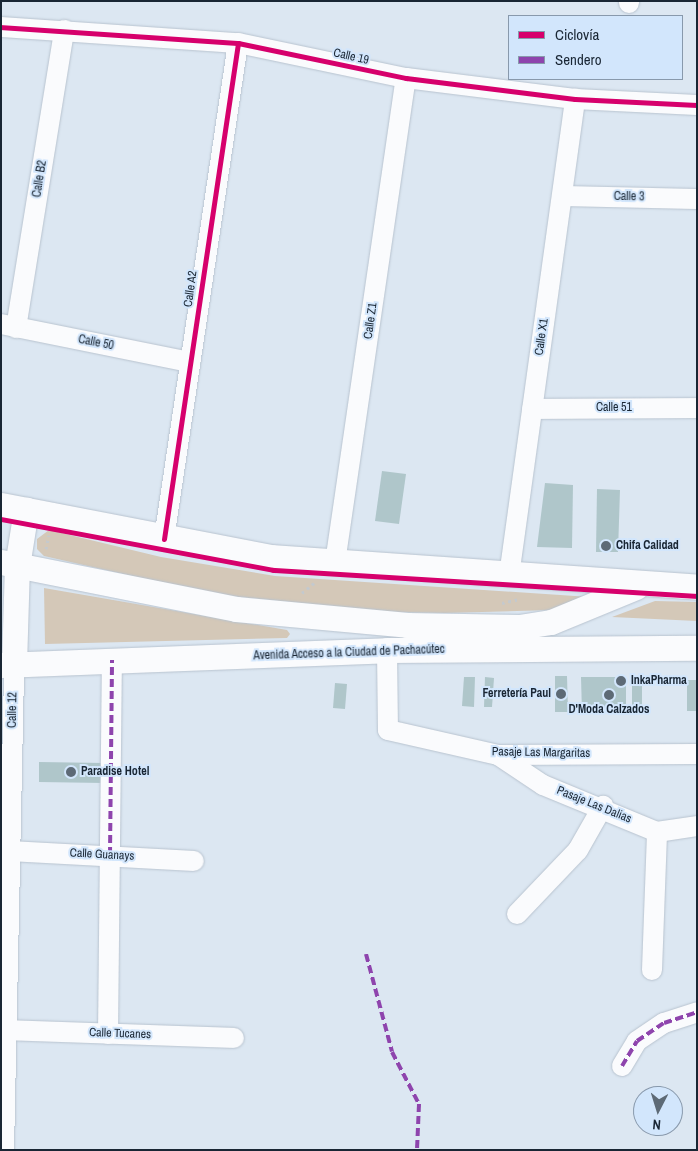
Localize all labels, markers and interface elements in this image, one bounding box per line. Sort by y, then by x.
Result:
legend [508,15,683,80]
text: Ciclovía [555,24,599,45]
street label: Calle 19 [332,46,370,68]
text: Sendero [555,49,602,70]
street label: Calle B2 [30,160,50,198]
street label: Calle 3 [614,190,644,204]
street label: Calle A2 [181,270,201,308]
street label: Calle Z1 [361,302,381,340]
street label: Calle X1 [532,318,552,356]
street label: Calle 50 [77,332,115,354]
street label: Calle 51 [596,401,632,415]
place label: Chifa Calidad [616,539,679,553]
marker: Chifa Calidad [600,540,612,552]
street label: Avenida Acceso a la Ciudad de Pachacútec [253,642,445,664]
place label: InkaPharma [631,674,687,688]
marker: InkaPharma [615,675,627,687]
place label: Ferretería Paul [483,687,551,701]
marker: Ferretería Paul [555,688,567,700]
marker: D'Moda Calzados [603,689,615,701]
street label: Calle 12 [5,692,21,728]
place label: D'Moda Calzados [568,703,650,717]
street label: Pasaje Las Margaritas [492,745,590,761]
place label: Paradise Hotel [81,765,149,779]
marker: Paradise Hotel [65,766,77,778]
street label: Pasaje Las Dalias [555,783,633,827]
street label: Calle Guanays [69,846,135,864]
street label: Calle Tucanes [89,1026,151,1042]
north arrow [633,1086,683,1136]
text: N [652,1116,662,1134]

